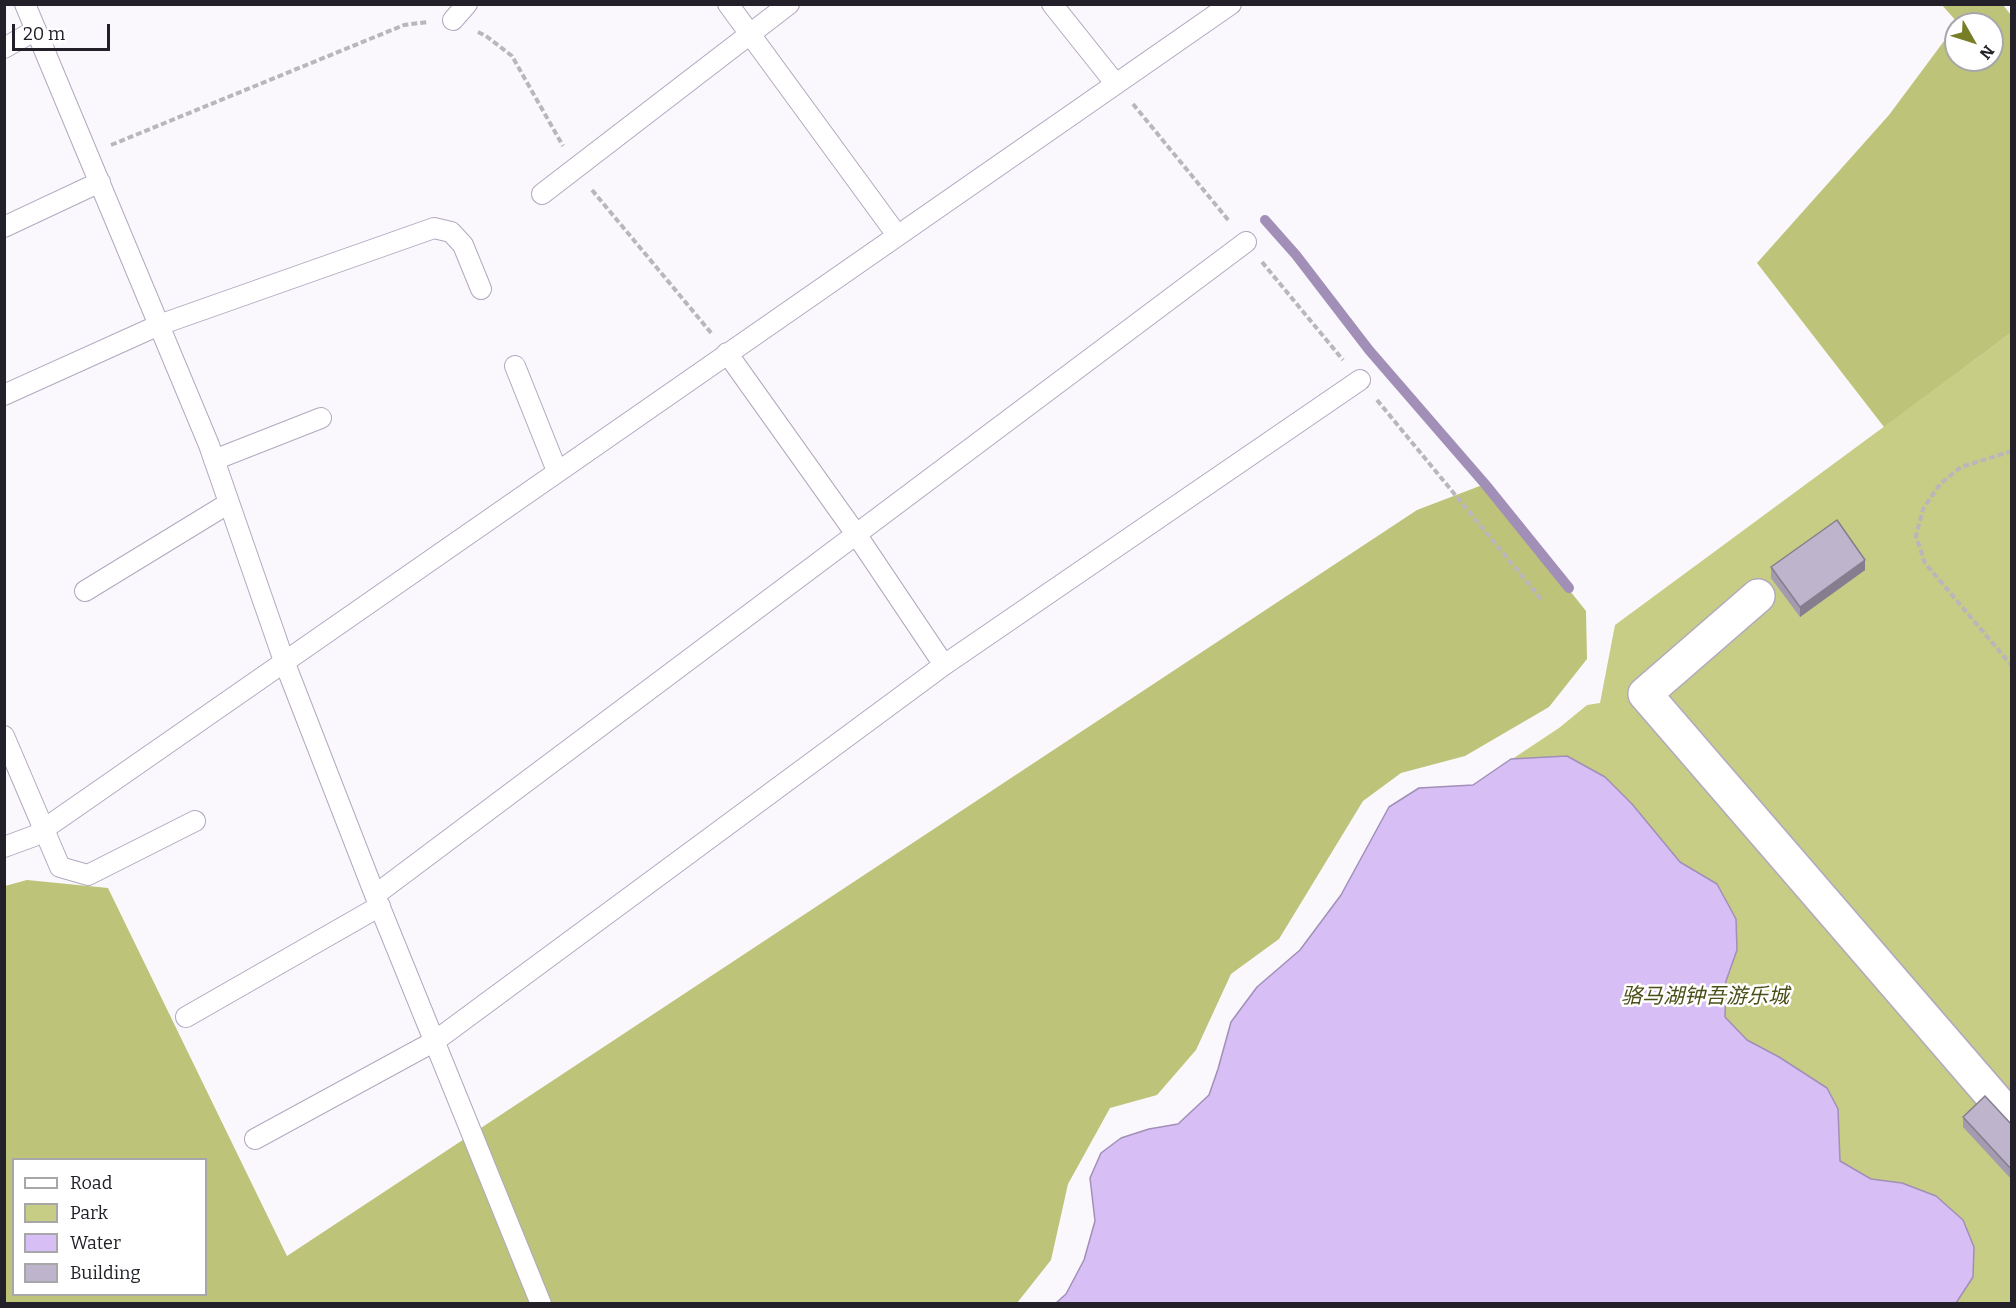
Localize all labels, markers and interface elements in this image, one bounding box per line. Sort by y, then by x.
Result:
scale bar [15,12,112,50]
north arrow [1944,12,2004,72]
text: 20 m [23,23,65,45]
text: N [1976,42,1998,63]
park label: 骆马湖钟吾游乐城 [1621,984,1789,1010]
legend [12,1158,207,1296]
text: Road [70,1172,112,1194]
text: Park [70,1202,108,1224]
text: Water [70,1232,121,1254]
text: Building [70,1262,141,1284]

